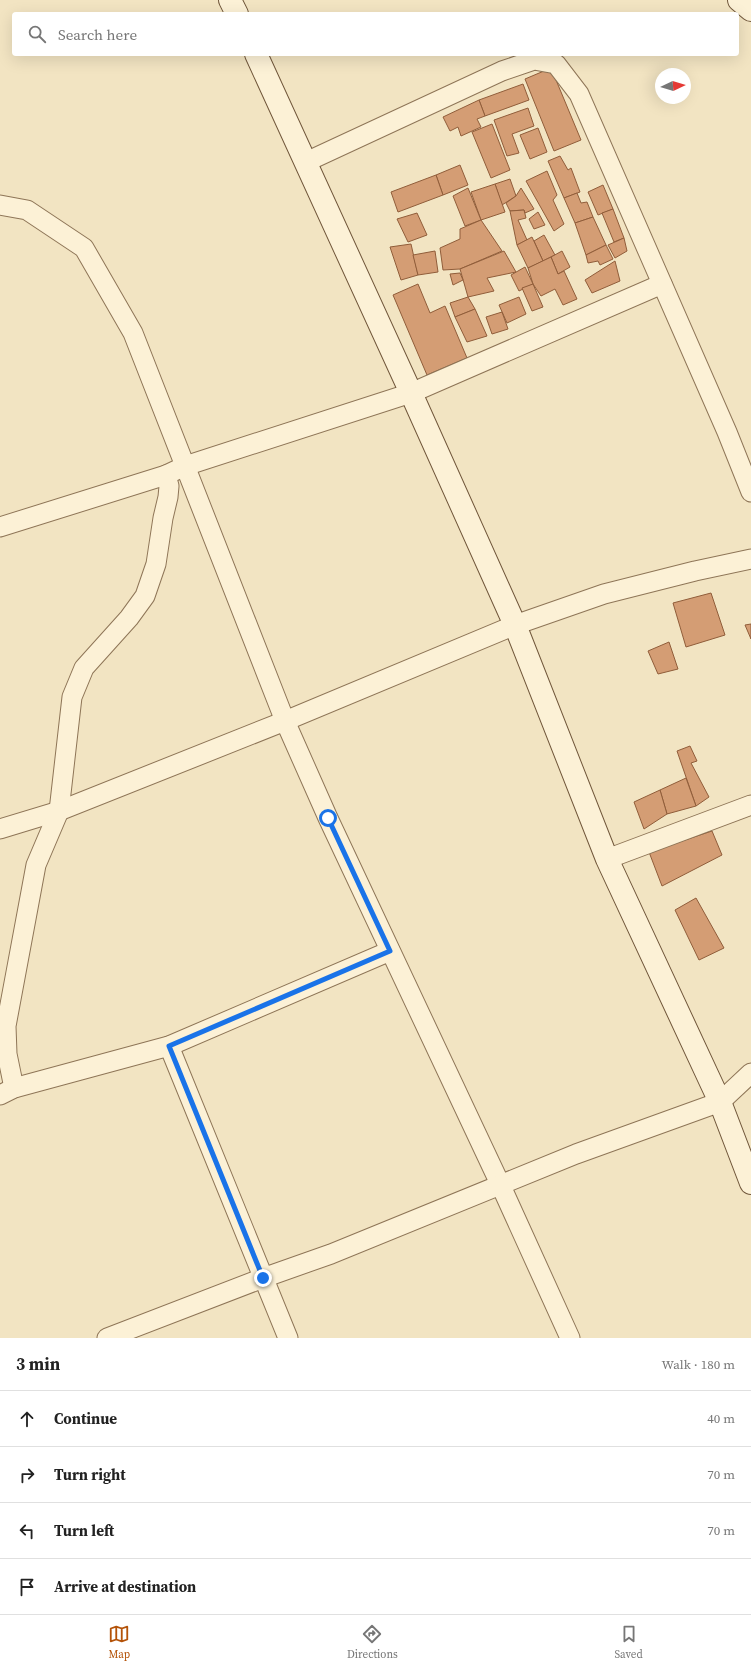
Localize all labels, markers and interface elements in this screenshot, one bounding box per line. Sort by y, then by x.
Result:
search box [12,12,739,56]
icon: search [26,23,48,45]
text: Search here [58,24,137,45]
north arrow [655,68,691,104]
route start [319,809,337,827]
route end [254,1269,272,1287]
text: 3 min [16,1352,60,1376]
text: Walk · 180 m [662,1356,735,1373]
icon: ahead [16,1408,38,1430]
text: Continue [54,1408,117,1429]
text: 40 m [707,1410,735,1427]
icon: right [16,1464,38,1486]
text: Turn right [54,1464,126,1485]
text: 70 m [707,1466,735,1483]
icon: left [16,1520,38,1542]
text: Turn left [54,1520,114,1541]
text: 70 m [707,1522,735,1539]
icon: arrive [16,1576,38,1598]
text: Arrive at destination [54,1576,196,1597]
tab: Map [108,1623,130,1662]
tab: Directions [347,1623,398,1662]
tab: Saved [614,1623,643,1662]

